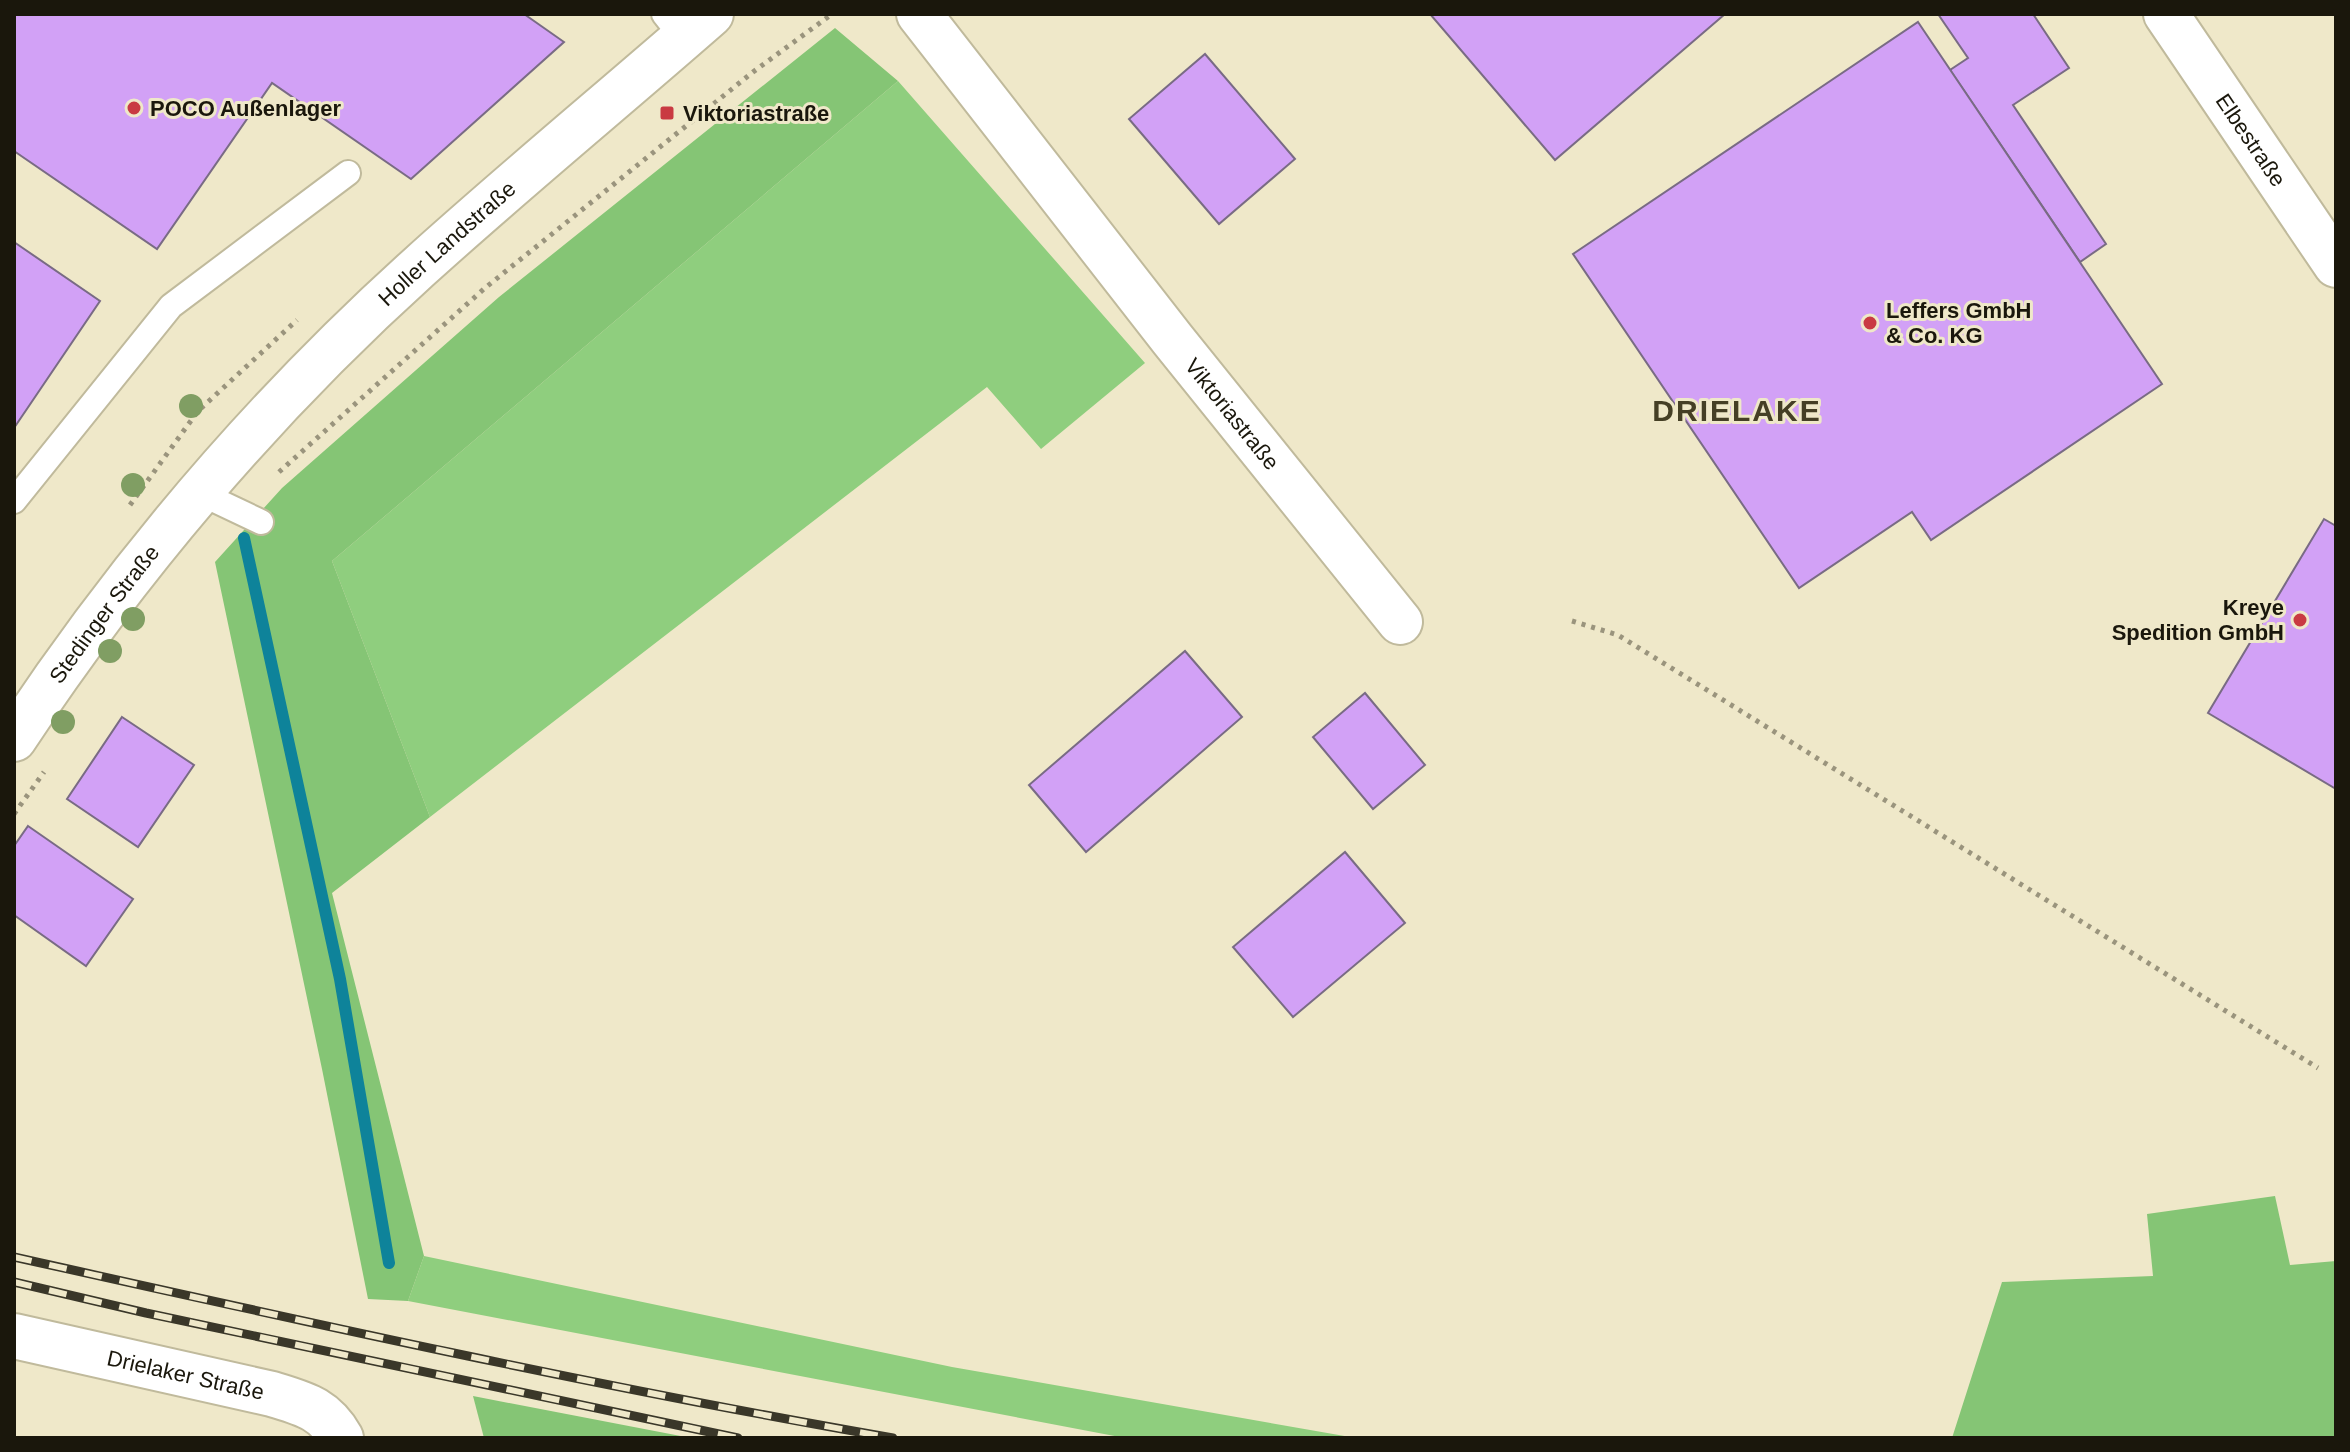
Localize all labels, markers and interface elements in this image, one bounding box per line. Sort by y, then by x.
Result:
street label: Elbestraße [2211,89,2291,191]
place label: POCO Außenlager [150,96,342,121]
marker: POCO Außenlager [125,99,143,117]
place label: Viktoriastraße [683,101,829,126]
marker: Viktoriastraße [658,104,676,122]
street label: Holler Landstraße [373,176,520,311]
place label: Leffers GmbH & Co. KG [1886,298,2031,348]
marker: Leffers GmbH & Co. KG [1861,314,1879,332]
street label: Viktoriastraße [1180,353,1285,474]
district label: DRIELAKE [1652,394,1822,427]
street label: Stedinger Straße [44,540,164,688]
place label: Kreye Spedition GmbH [2112,595,2284,645]
marker: Kreye Spedition GmbH [2291,611,2309,629]
street label: Drielaker Straße [105,1345,267,1404]

